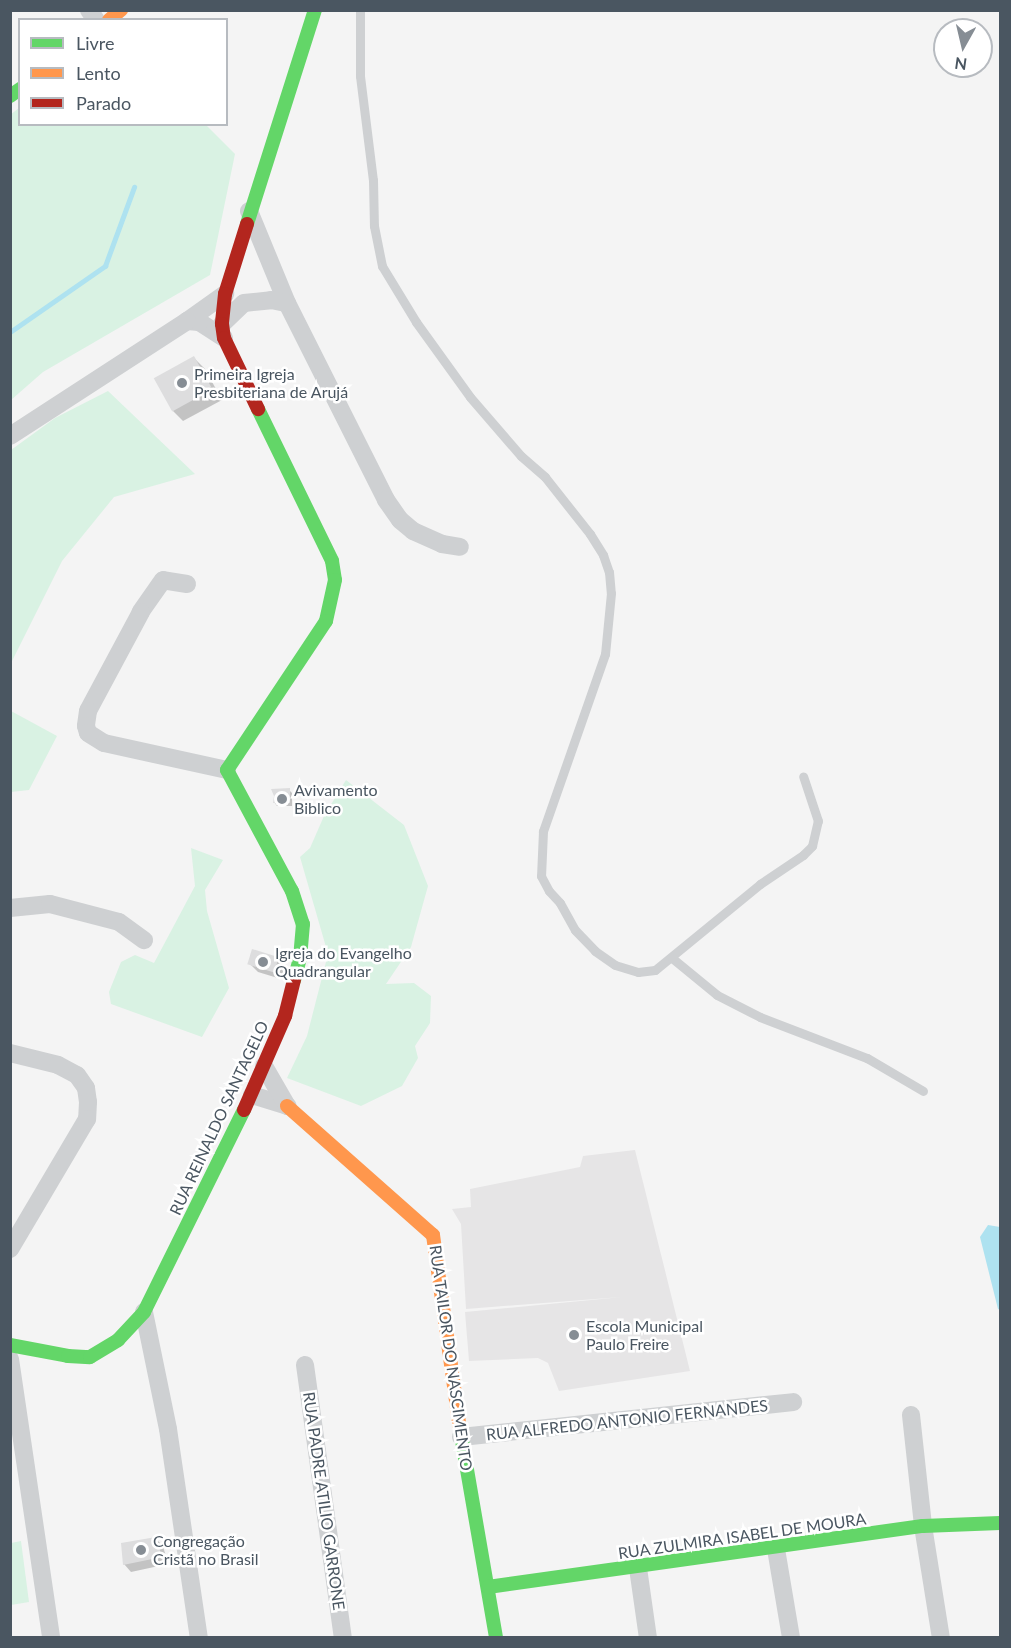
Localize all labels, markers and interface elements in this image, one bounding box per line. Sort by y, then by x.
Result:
legend [18,18,228,126]
north arrow [933,18,993,78]
text: Livre [76,32,115,54]
text: N [953,54,968,75]
text: Lento [76,62,121,84]
text: Parado [76,92,131,114]
place label: Primeira Igreja Presbiteriana de Arujá [194,364,349,402]
marker: Primeira Igreja Presbiteriana de Arujá [175,376,189,390]
place label: Avivamento Biblico [294,780,378,818]
marker: Avivamento Biblico [275,792,289,806]
place label: Igreja do Evangelho Quadrangular [275,943,412,981]
marker: Igreja do Evangelho Quadrangular [256,955,270,969]
street label: RUA REINALDO SANTAGELO [165,1018,273,1218]
street label: RUA TAILOR DO NASCIMENTO [426,1243,476,1473]
place label: Escola Municipal Paulo Freire [586,1316,703,1354]
marker: Escola Municipal Paulo Freire [567,1328,581,1342]
street label: RUA PADRE ATILIO GARRONE [299,1390,349,1612]
street label: RUA ALFREDO ANTONIO FERNANDES [484,1396,770,1444]
street label: RUA ZULMIRA ISABEL DE MOURA [616,1509,868,1563]
place label: Congregação Cristã no Brasil [153,1531,258,1569]
marker: Congregação Cristã no Brasil [134,1543,148,1557]

